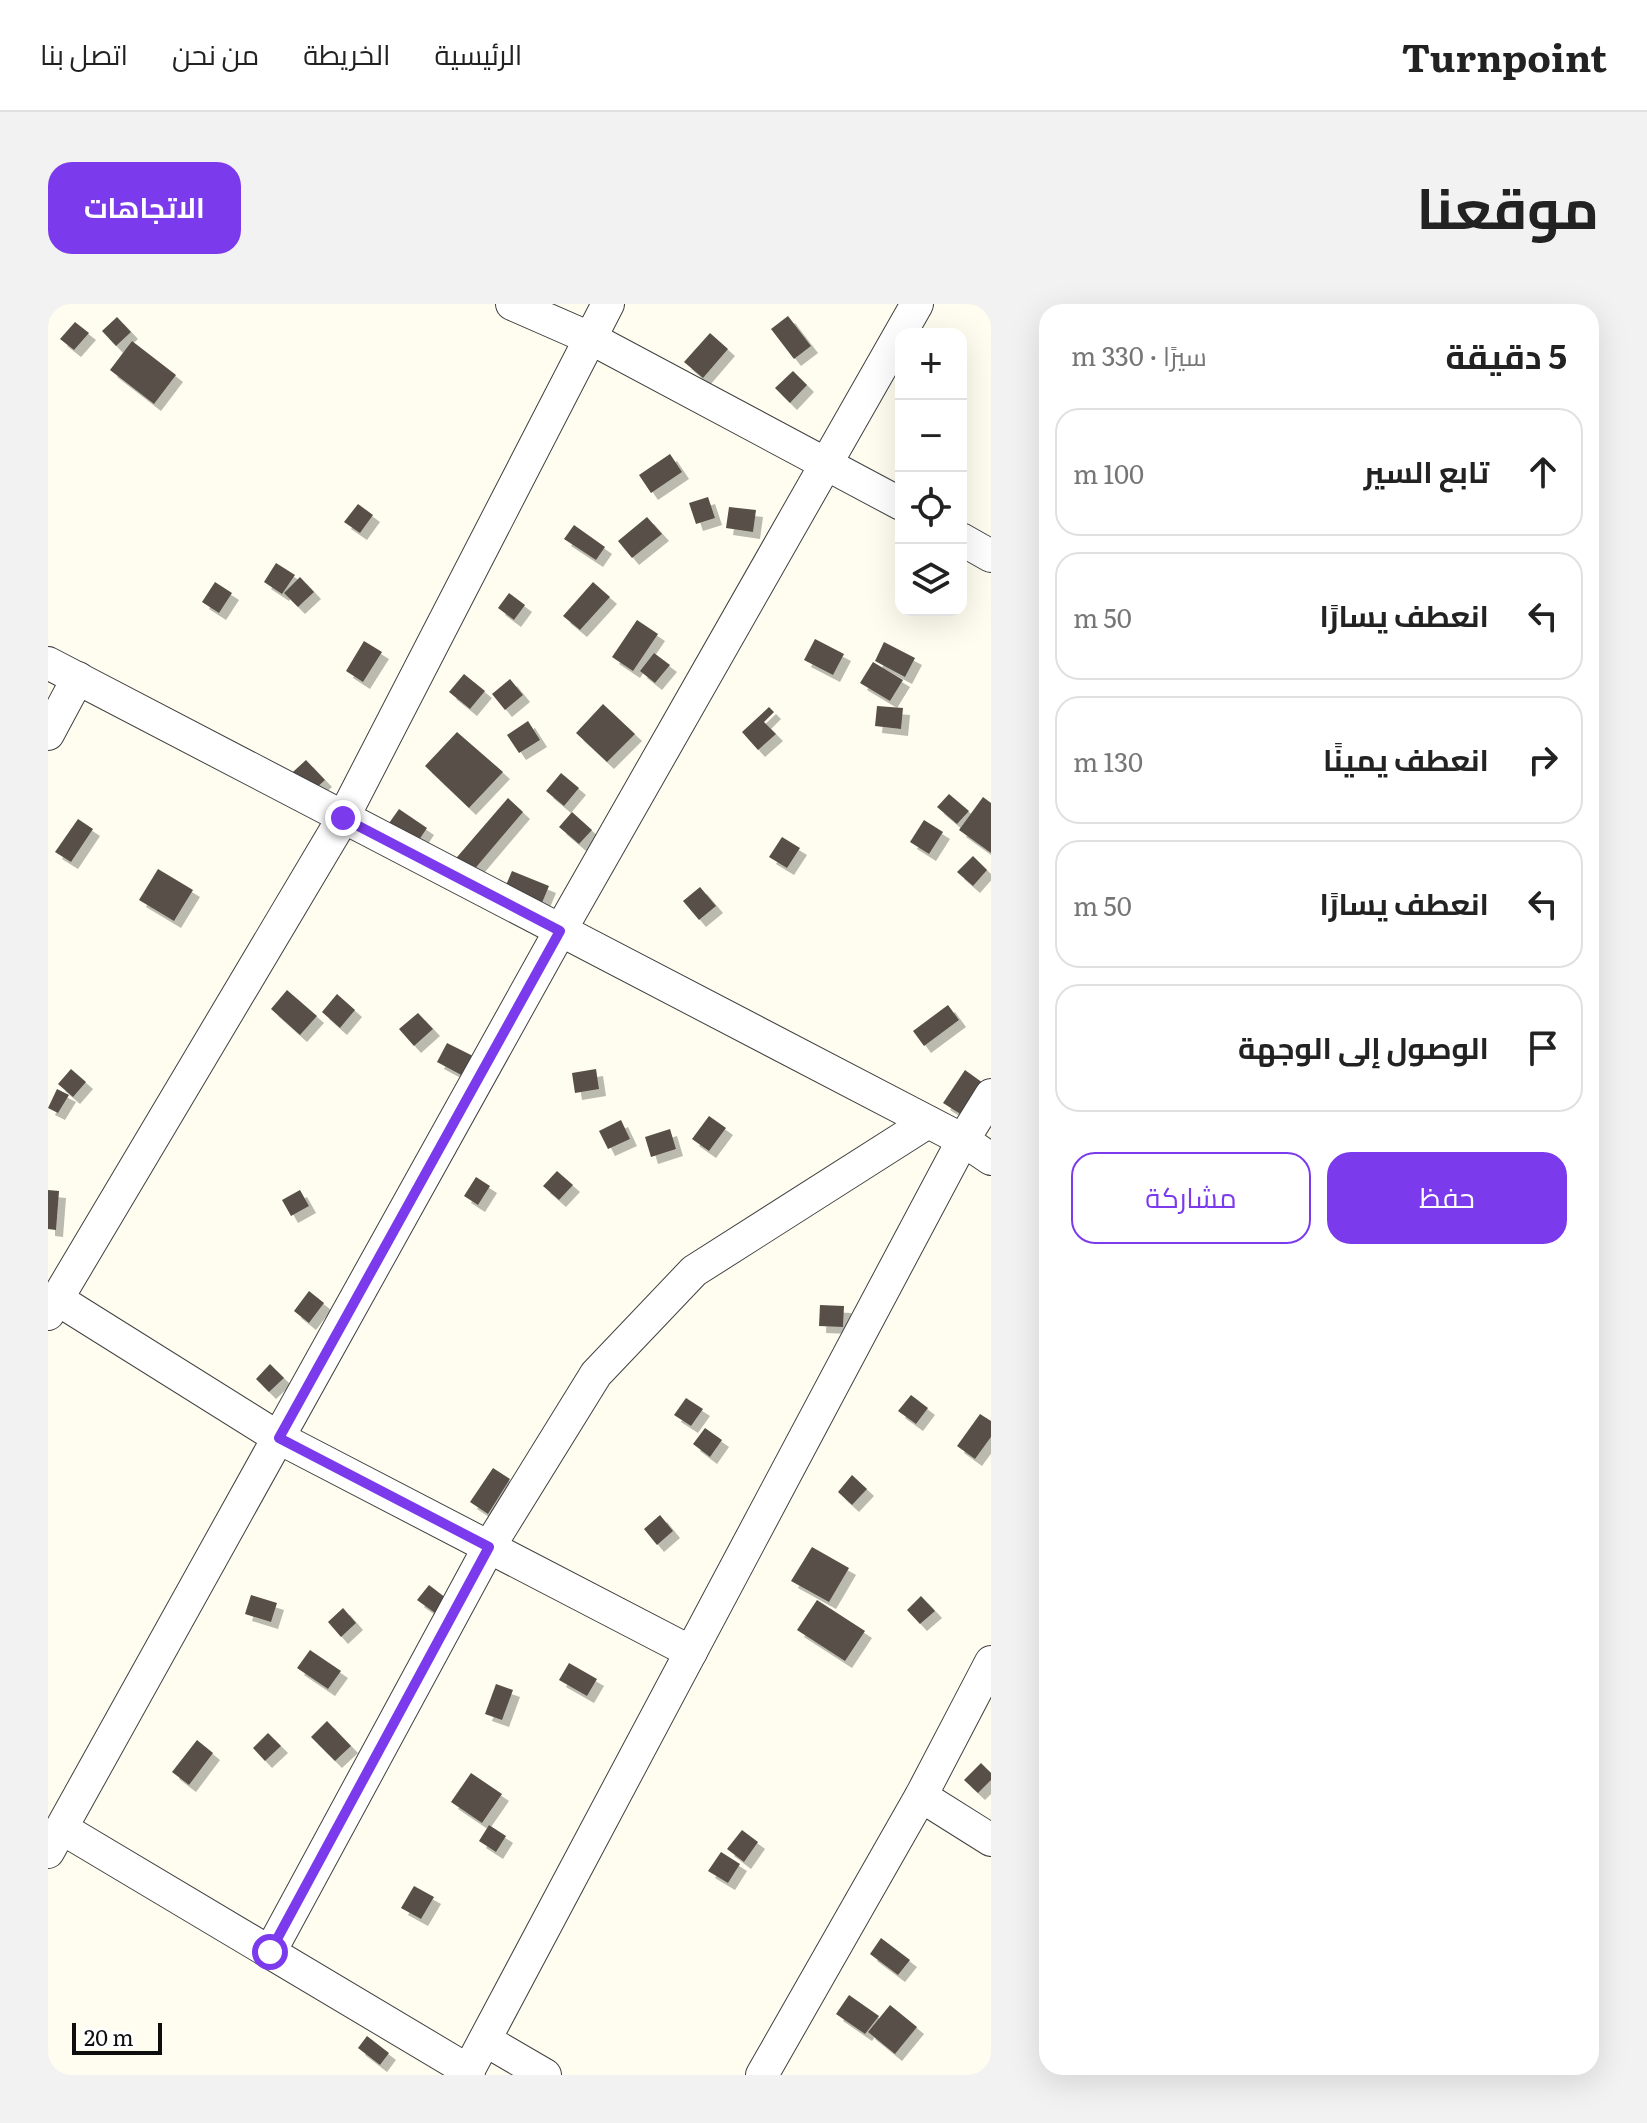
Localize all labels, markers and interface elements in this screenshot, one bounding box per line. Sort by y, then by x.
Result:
text: Turnpoint [1402,27,1607,84]
text: اتصل بنا [40,32,128,74]
text: من نحن [172,32,259,74]
text: الخريطة [303,32,391,74]
text: الرئيسية [435,32,522,74]
button: الاتجاهات [48,162,241,254]
text: موقعنا [1416,163,1599,246]
map controls [895,328,967,616]
button: + [895,328,967,400]
text: 5 دقيقة [1446,329,1567,379]
text: سيرًا · 330 m [1071,335,1207,374]
button: − [895,400,967,472]
text: تابع السير [1364,448,1489,492]
icon: ahead [1521,450,1565,494]
text: 100 m [1073,453,1144,492]
button: locate [895,472,967,544]
button: layers [895,544,967,616]
text: انعطف يسارًا [1319,592,1489,636]
icon: left [1521,594,1565,638]
text: 50 m [1073,597,1132,636]
text: انعطف يمينًا [1323,736,1489,780]
icon: right [1521,738,1565,782]
text: 130 m [1073,741,1143,780]
route end [325,800,361,836]
text: انعطف يسارًا [1319,880,1489,924]
icon: left [1521,882,1565,926]
text: 50 m [1073,885,1132,924]
text: الوصول إلى الوجهة [1238,1024,1489,1068]
icon: arrive [1521,1026,1565,1070]
button: مشاركة [1071,1152,1311,1244]
button: حفظ [1327,1152,1567,1244]
route start [252,1934,288,1970]
scale bar [72,2019,162,2055]
text: 20 m [84,2020,134,2053]

